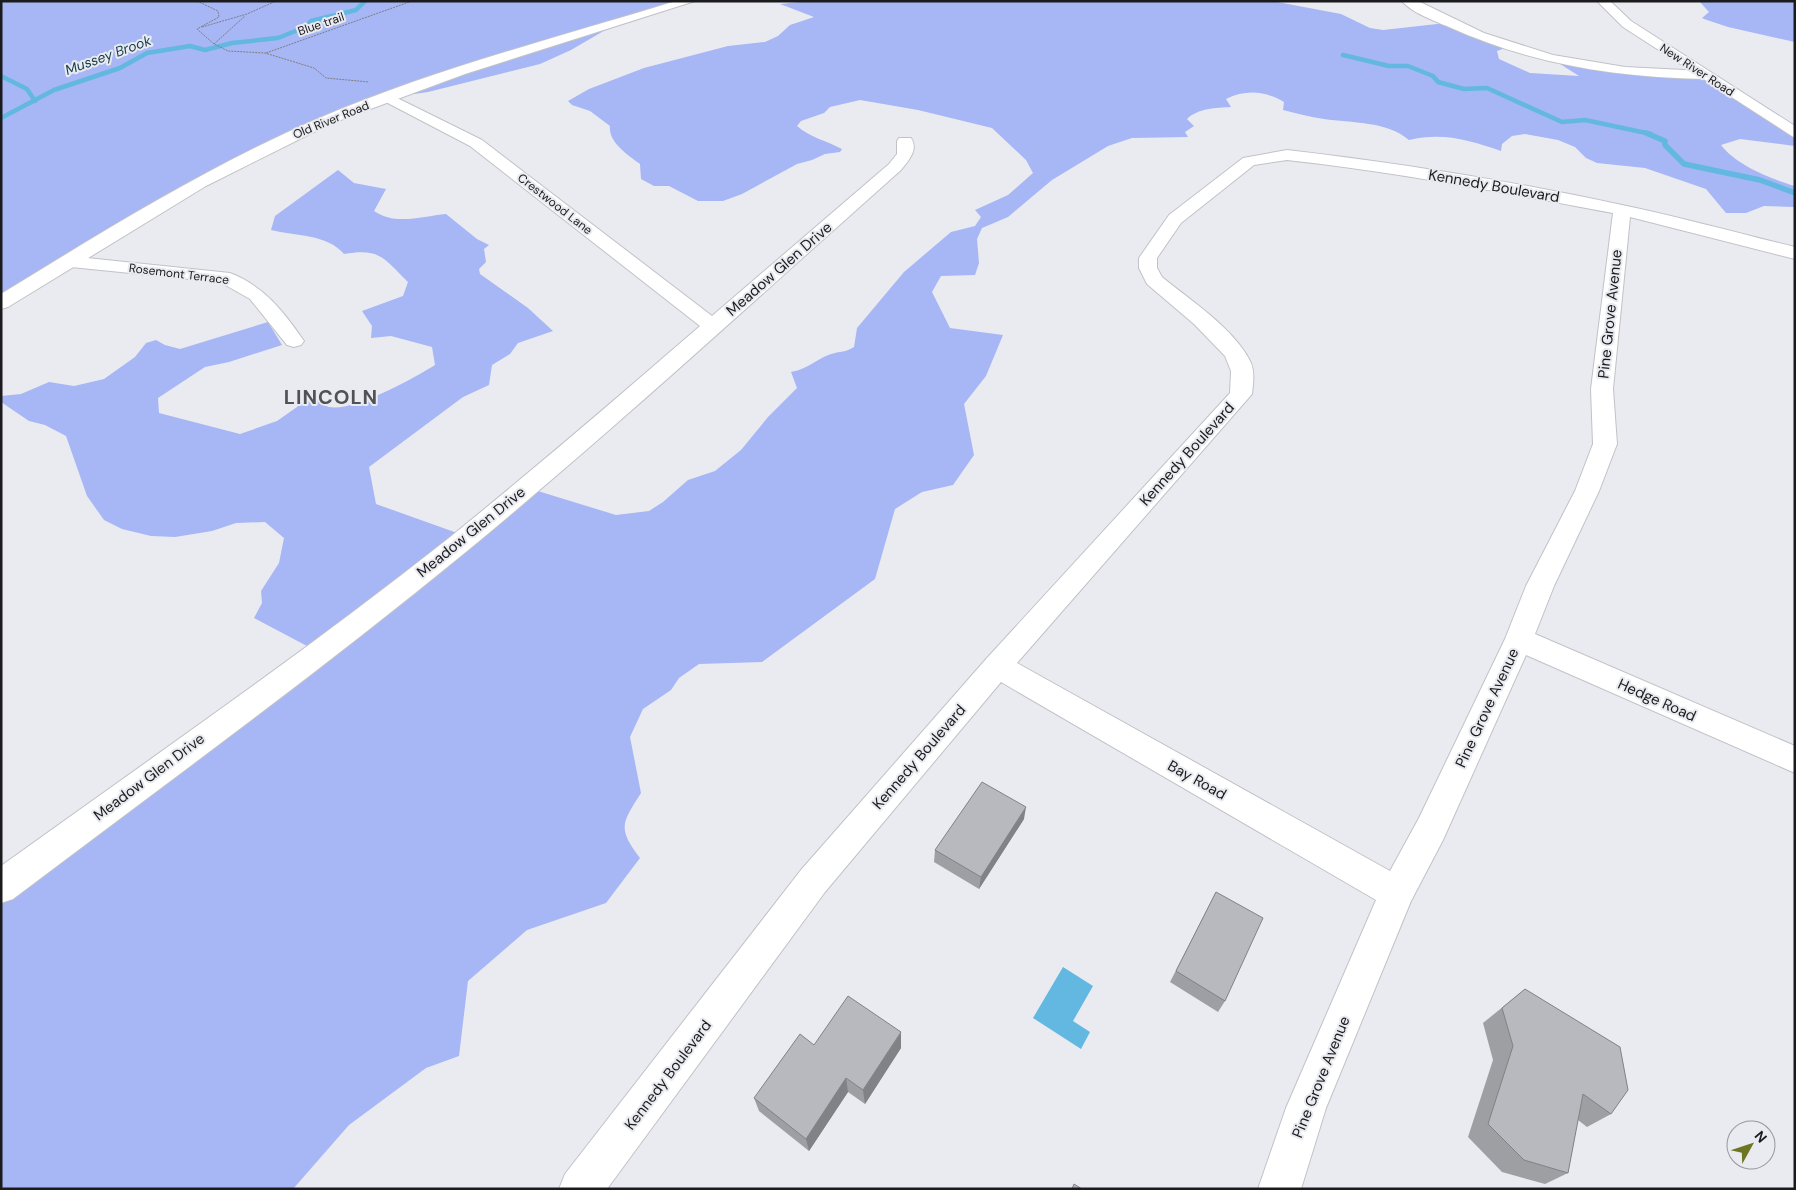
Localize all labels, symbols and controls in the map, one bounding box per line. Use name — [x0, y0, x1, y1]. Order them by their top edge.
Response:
street label: Blue trail — [296, 9, 346, 39]
water label: Mussey Brook — [62, 31, 154, 79]
street label: New River Road — [1657, 40, 1737, 100]
street label: Old River Road — [290, 97, 372, 143]
street label: Kennedy Boulevard — [1427, 165, 1561, 207]
street label: Crestwood Lane — [514, 170, 596, 238]
street label: Meadow Glen Drive — [722, 217, 836, 321]
street label: Pine Grove Avenue — [1593, 249, 1627, 379]
street label: Rosemont Terrace — [128, 260, 230, 288]
district label: LINCOLN — [284, 384, 378, 410]
street label: Kennedy Boulevard — [1135, 398, 1239, 510]
street label: Meadow Glen Drive — [413, 482, 529, 582]
street label: Pine Grove Avenue — [1451, 645, 1523, 771]
street label: Hedge Road — [1615, 674, 1699, 726]
street label: Kennedy Boulevard — [868, 700, 970, 814]
street label: Meadow Glen Drive — [89, 729, 209, 825]
street label: Bay Road — [1164, 756, 1230, 804]
street label: Pine Grove Avenue — [1287, 1013, 1355, 1141]
street label: Kennedy Boulevard — [620, 1016, 716, 1134]
north arrow — [1726, 1120, 1776, 1170]
text: N — [1751, 1127, 1771, 1146]

